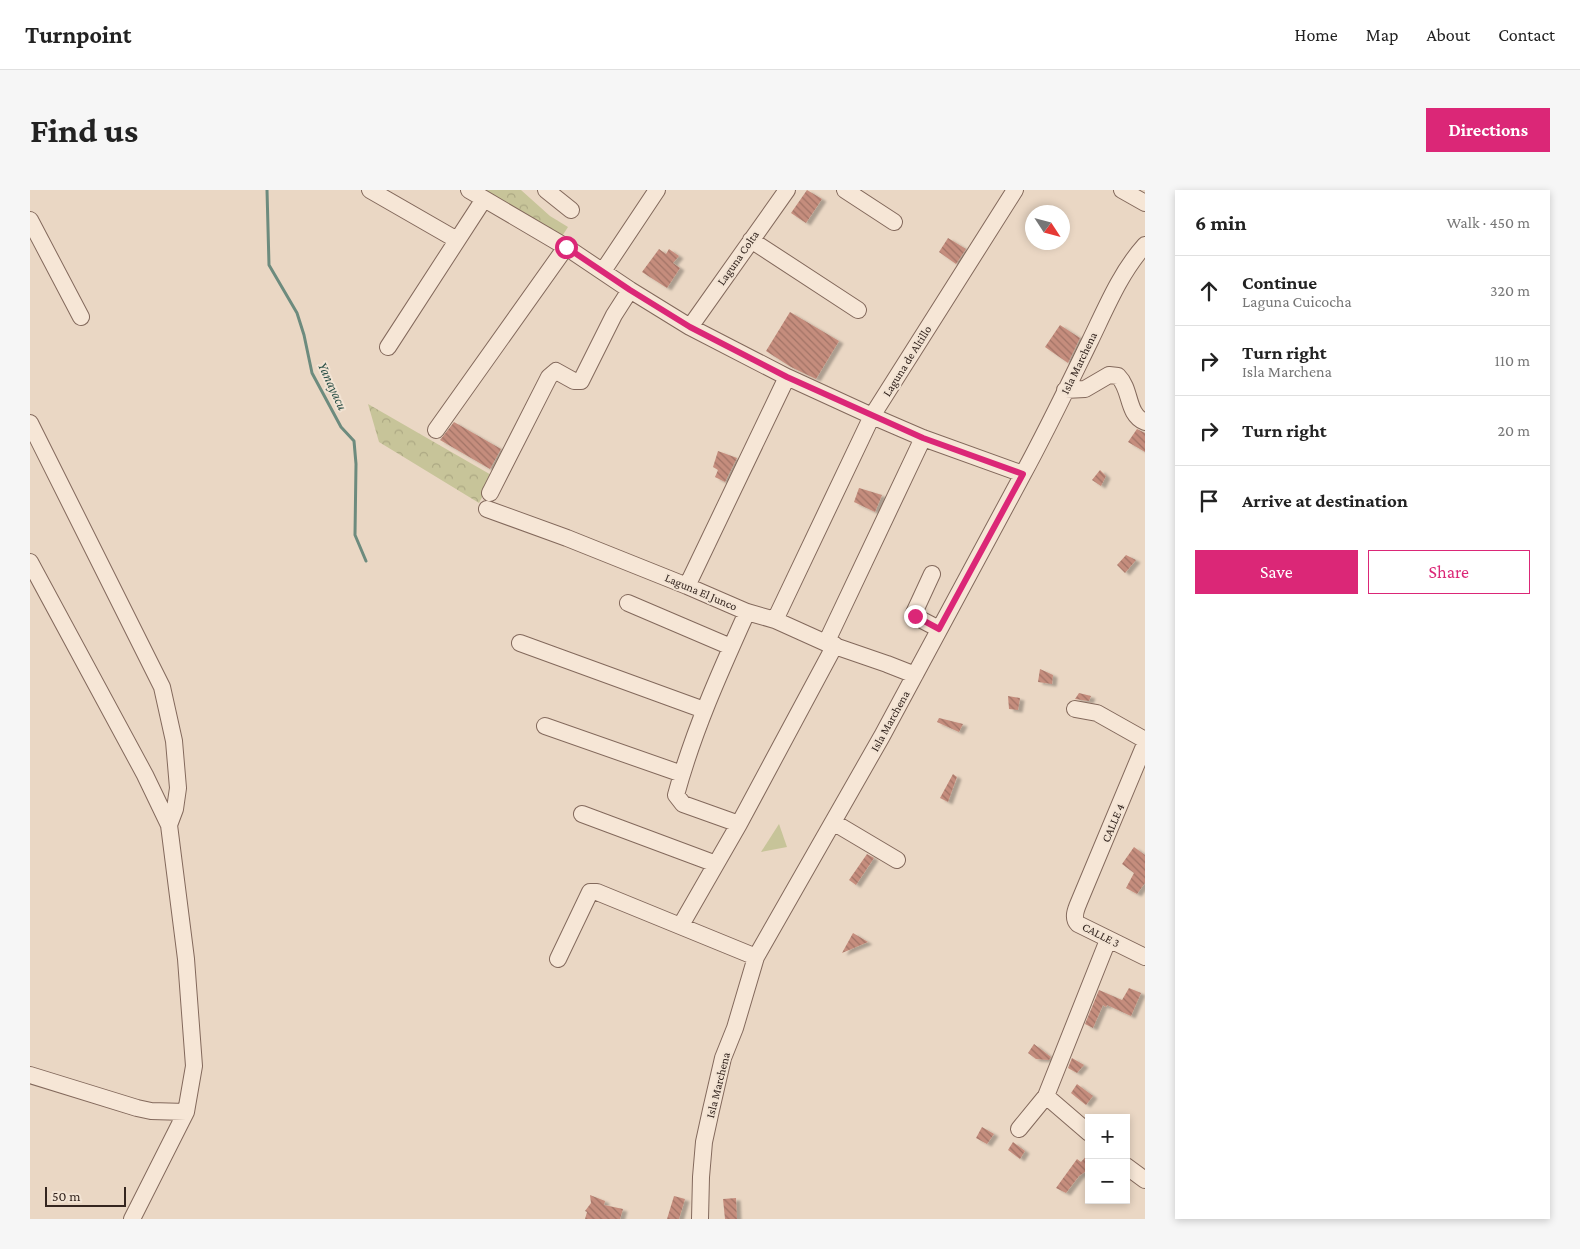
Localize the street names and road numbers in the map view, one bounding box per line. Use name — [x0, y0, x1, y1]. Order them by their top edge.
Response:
street label: Laguna Colta — [714, 228, 762, 288]
street label: Laguna de Altillo — [880, 323, 934, 399]
street label: Isla Marchena — [1058, 329, 1100, 396]
street label: Laguna El Junco — [663, 570, 739, 614]
street label: Isla Marchena — [868, 688, 913, 754]
street label: CALLE 4 — [1099, 802, 1127, 844]
street label: CALLE 3 — [1080, 920, 1122, 951]
street label: Isla Marchena — [703, 1050, 733, 1119]

